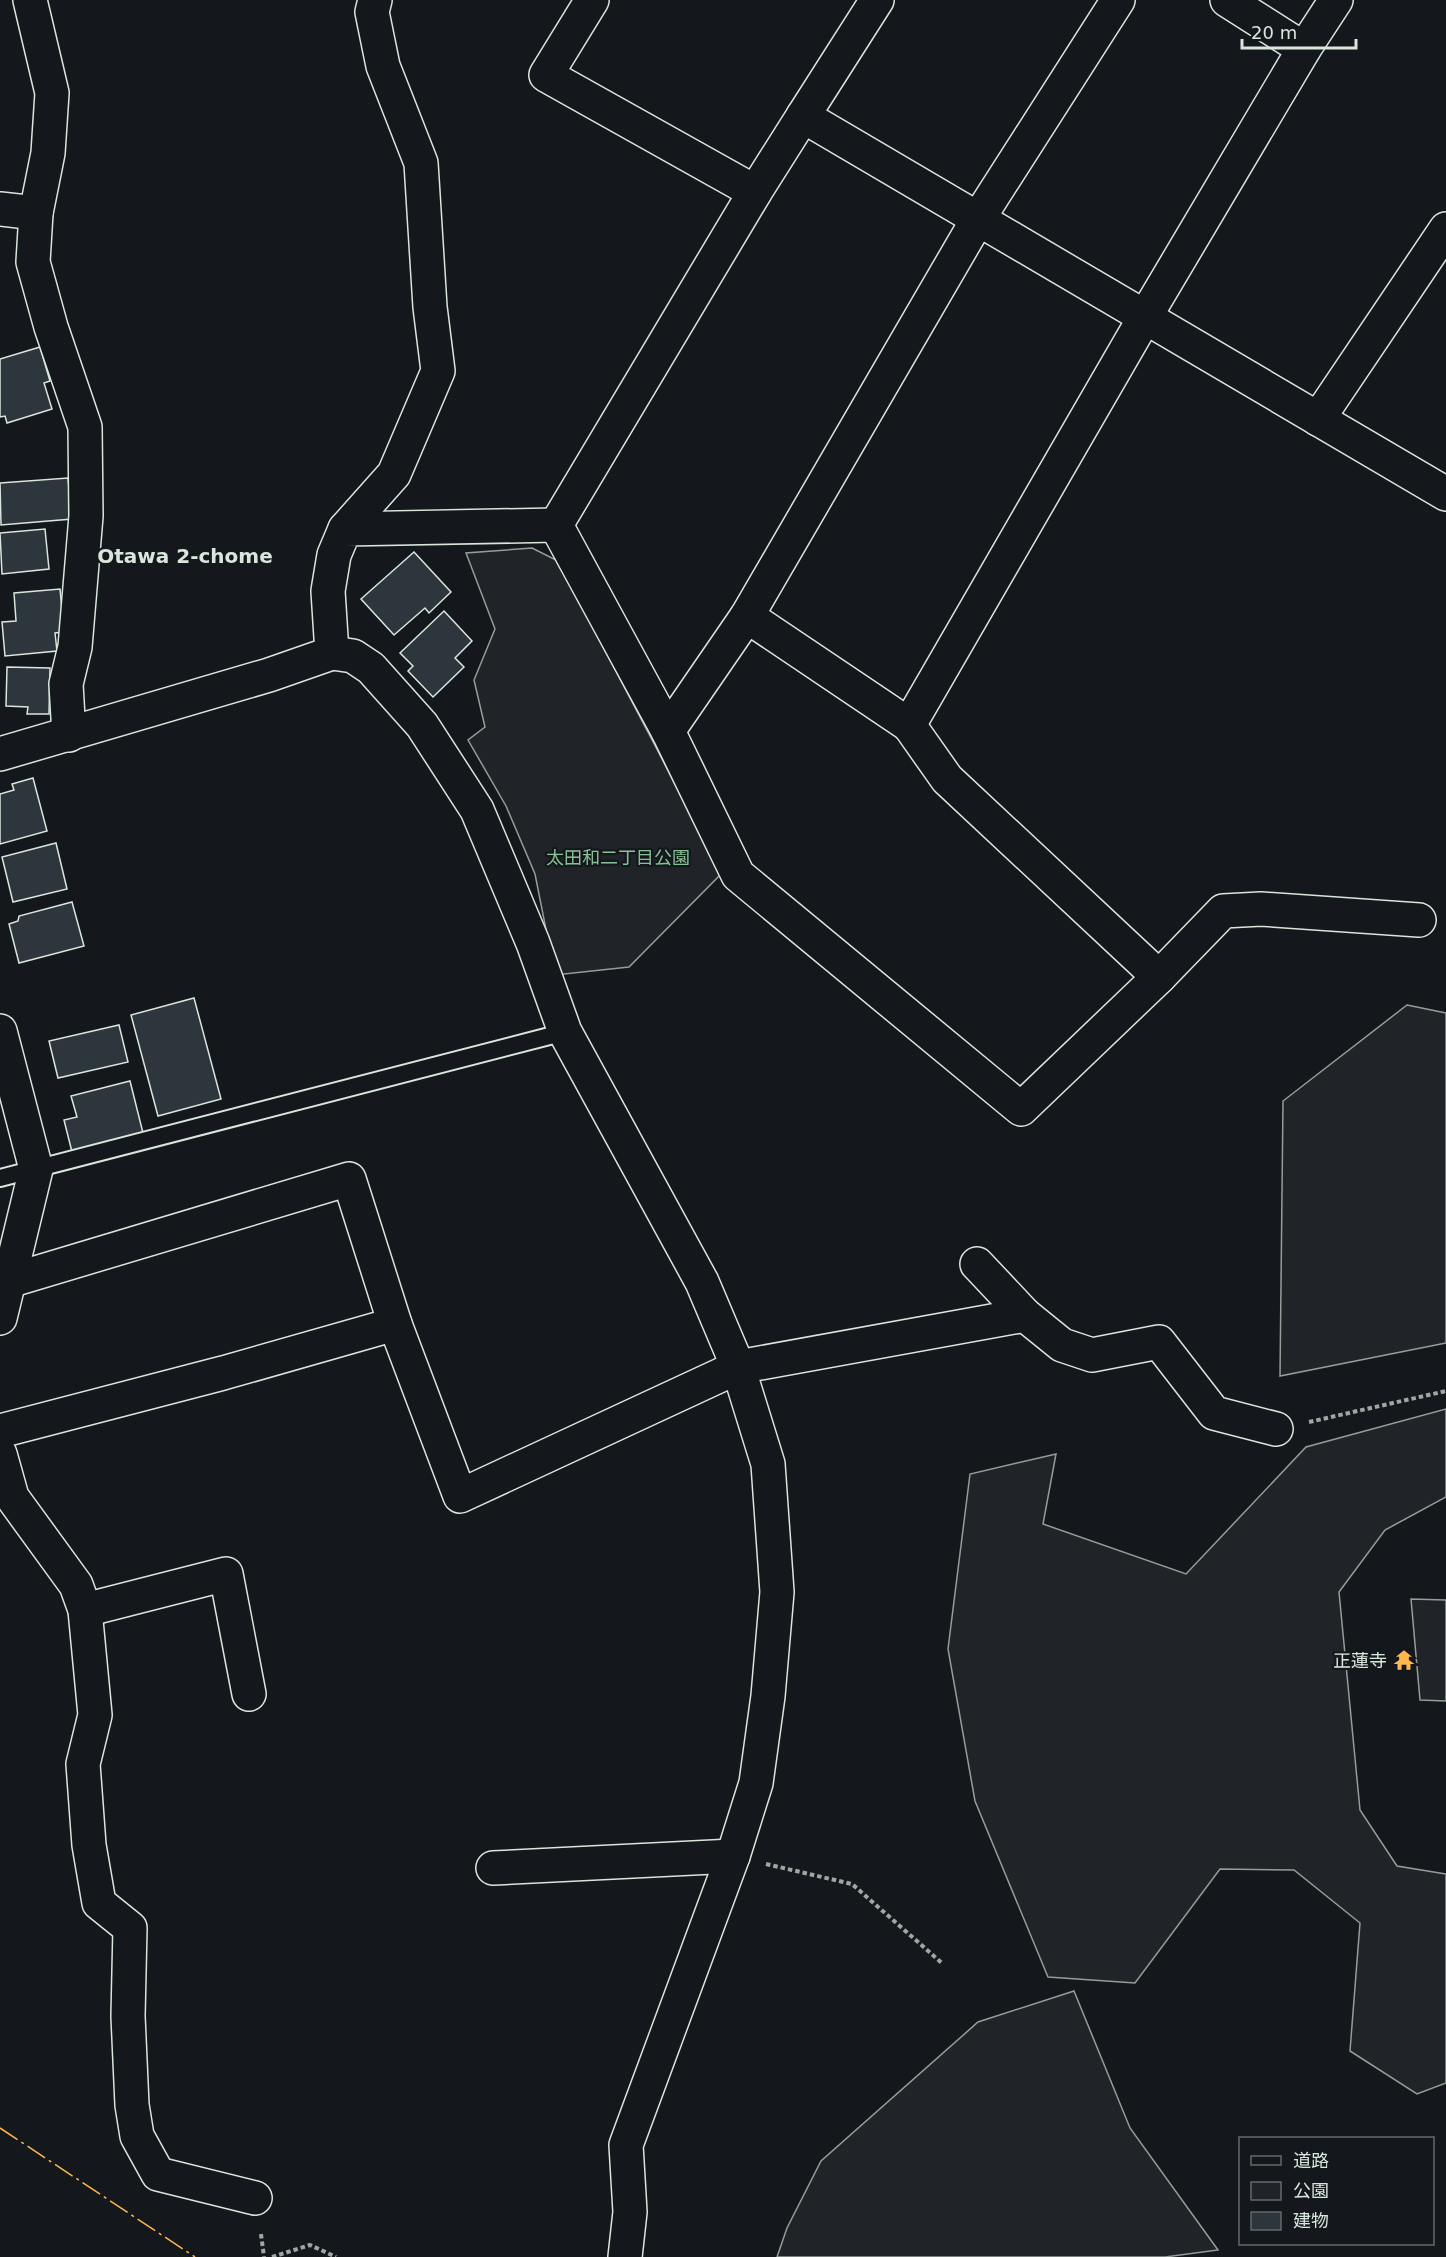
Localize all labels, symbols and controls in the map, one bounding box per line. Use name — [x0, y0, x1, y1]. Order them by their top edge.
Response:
scale bar — [1242, 12, 1356, 50]
text: 20 m — [1251, 22, 1297, 43]
district label: Otawa 2-chome — [97, 544, 273, 568]
park label: 太田和二丁目公園 — [546, 847, 690, 868]
temple icon: 正蓮寺 — [1392, 1648, 1416, 1672]
place label: 正蓮寺 — [1333, 1650, 1387, 1671]
legend — [1239, 2137, 1434, 2245]
text: 道路 — [1293, 2150, 1329, 2171]
text: 公園 — [1293, 2180, 1329, 2201]
text: 建物 — [1293, 2210, 1329, 2231]

